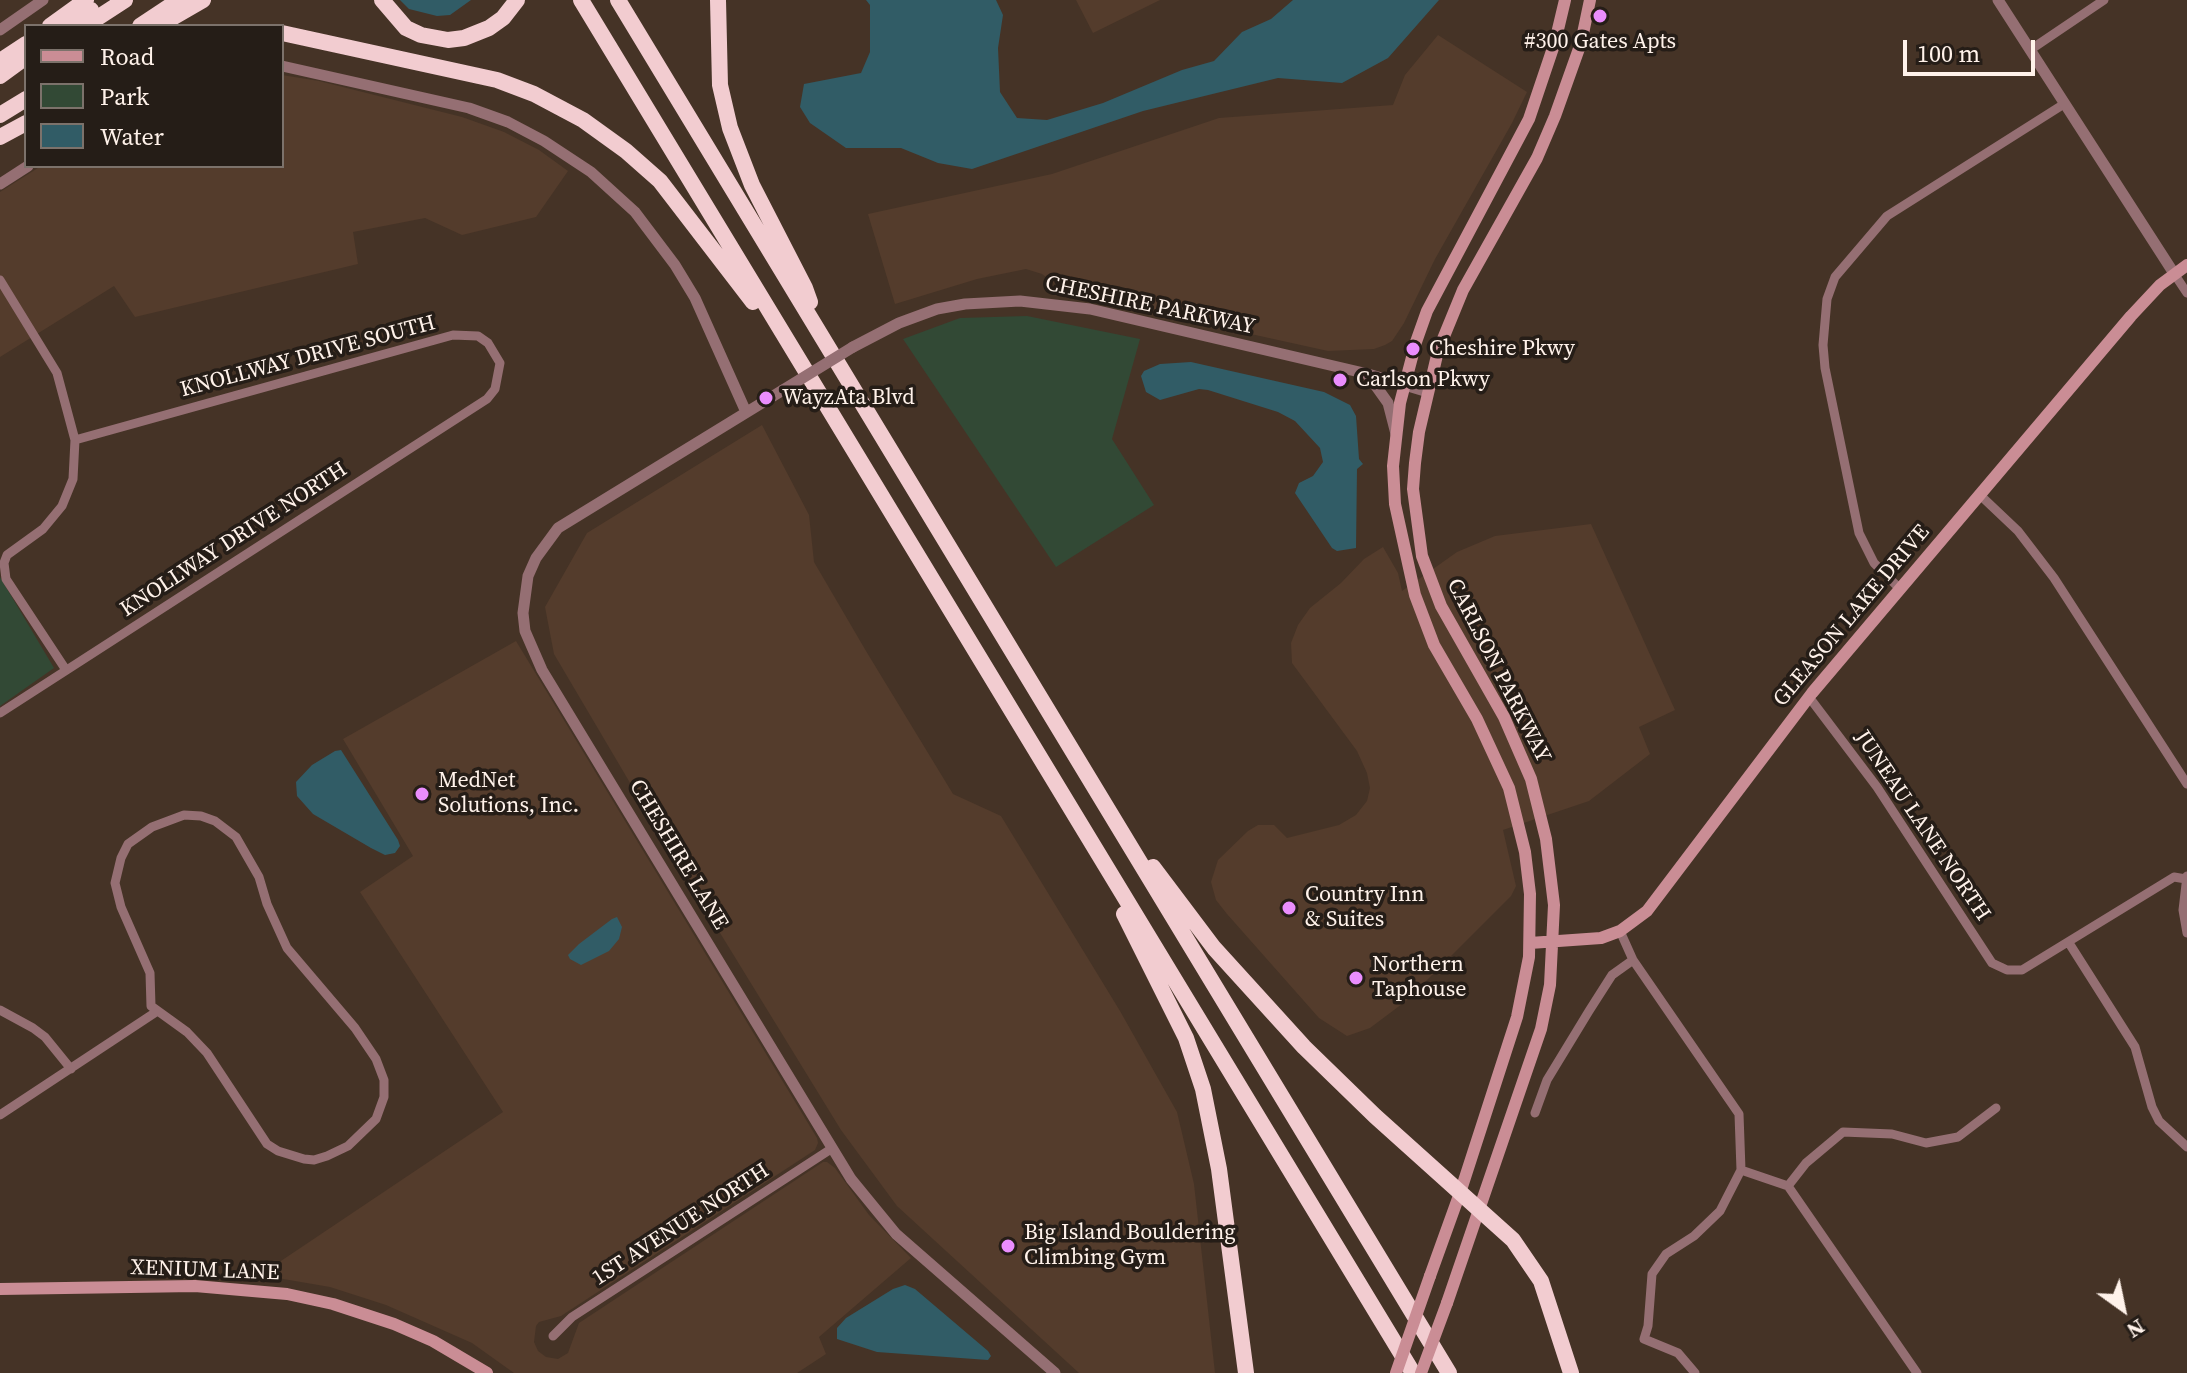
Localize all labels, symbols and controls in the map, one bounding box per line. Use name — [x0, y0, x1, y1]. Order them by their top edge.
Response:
marker: #300 Gates Apts — [1591, 7, 1609, 25]
legend — [24, 24, 284, 168]
scale bar — [1907, 24, 2039, 74]
place label: #300 Gates Apts — [1524, 29, 1676, 55]
text: 100 m — [1917, 37, 1980, 70]
text: Road — [100, 40, 154, 73]
text: Park — [100, 80, 149, 113]
text: Water — [100, 120, 164, 153]
street label: CHESHIRE PARKWAY — [1043, 271, 1257, 341]
street label: KNOLLWAY DRIVE SOUTH — [178, 310, 438, 404]
place label: Cheshire Pkwy — [1429, 336, 1575, 362]
marker: Cheshire Pkwy — [1404, 340, 1422, 358]
place label: Carlson Pkwy — [1356, 367, 1490, 393]
marker: Carlson Pkwy — [1331, 371, 1349, 389]
place label: WayzAta Blvd — [782, 385, 915, 411]
marker: WayzAta Blvd — [757, 389, 775, 407]
street label: KNOLLWAY DRIVE NORTH — [116, 457, 352, 623]
street label: GLEASON LAKE DRIVE — [1768, 520, 1936, 712]
street label: CARLSON PARKWAY — [1440, 575, 1556, 767]
street label: JUNEAU LANE NORTH — [1848, 726, 1996, 926]
place label: MedNet Solutions, Inc. — [438, 768, 579, 820]
street label: CHESHIRE LANE — [623, 775, 733, 935]
marker: MedNet Solutions, Inc. — [413, 785, 431, 803]
place label: Country Inn & Suites — [1305, 882, 1425, 934]
marker: Country Inn & Suites — [1280, 899, 1298, 917]
place label: Northern Taphouse — [1372, 952, 1466, 1004]
marker: Northern Taphouse — [1347, 969, 1365, 987]
street label: 1ST AVENUE NORTH — [588, 1158, 774, 1292]
place label: Big Island Bouldering Climbing Gym — [1024, 1220, 1236, 1272]
marker: Big Island Bouldering Climbing Gym — [999, 1237, 1017, 1255]
street label: XENIUM LANE — [130, 1255, 280, 1287]
north arrow — [2083, 1269, 2163, 1349]
text: N — [2121, 1312, 2151, 1346]

